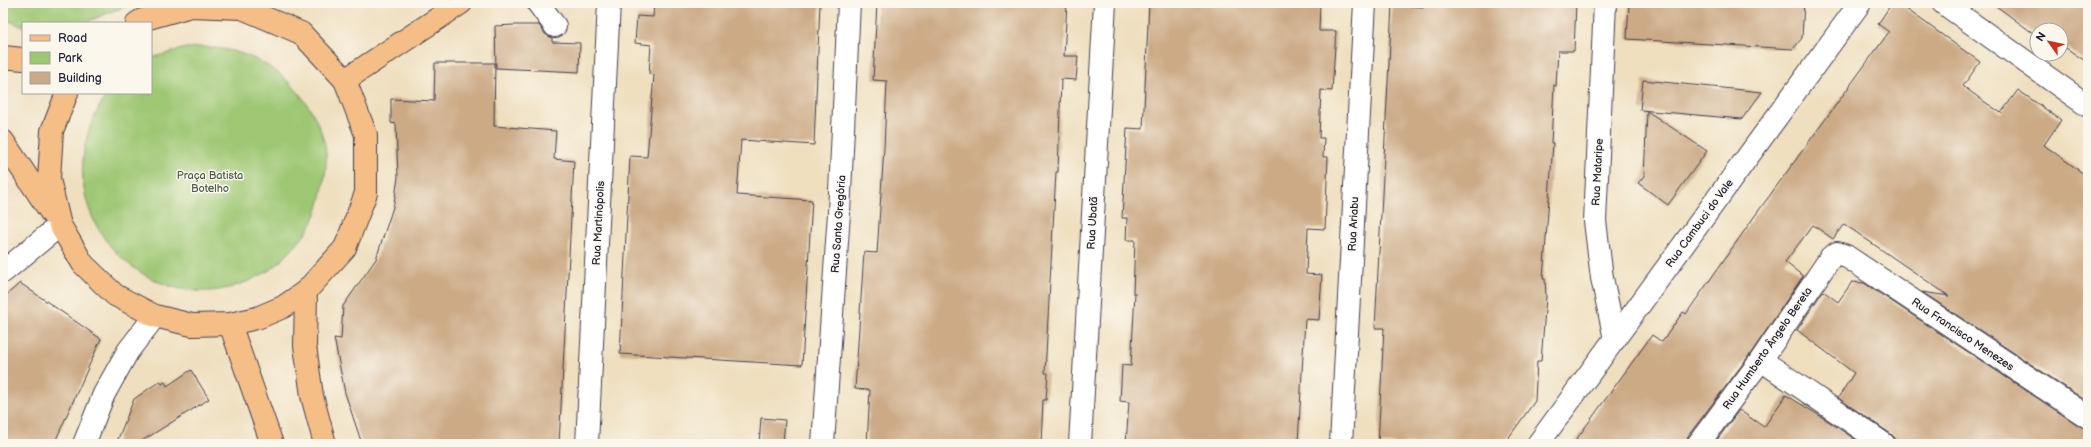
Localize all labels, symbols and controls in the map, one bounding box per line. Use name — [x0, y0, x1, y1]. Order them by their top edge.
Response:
legend — [22, 22, 152, 94]
north arrow — [2029, 22, 2069, 62]
text: N — [2033, 30, 2049, 44]
text: Road — [58, 31, 87, 46]
text: Park — [58, 51, 82, 66]
text: Building — [58, 71, 102, 86]
street label: Rua Mataripe — [1589, 137, 1606, 206]
park label: Praça Batista Botelho — [177, 169, 243, 195]
street label: Rua Santa Gregória — [829, 175, 848, 273]
street label: Rua Cambuci do Vale — [1663, 176, 1736, 270]
street label: Rua Martinópolis — [590, 180, 607, 266]
street label: Rua Ubatã — [1085, 196, 1100, 250]
street label: Rua Ariabu — [1346, 196, 1361, 252]
street label: Rua Humberto Ângelo Bereta — [1720, 285, 1815, 412]
street label: Rua Francisco Menezes — [1909, 295, 2017, 374]

